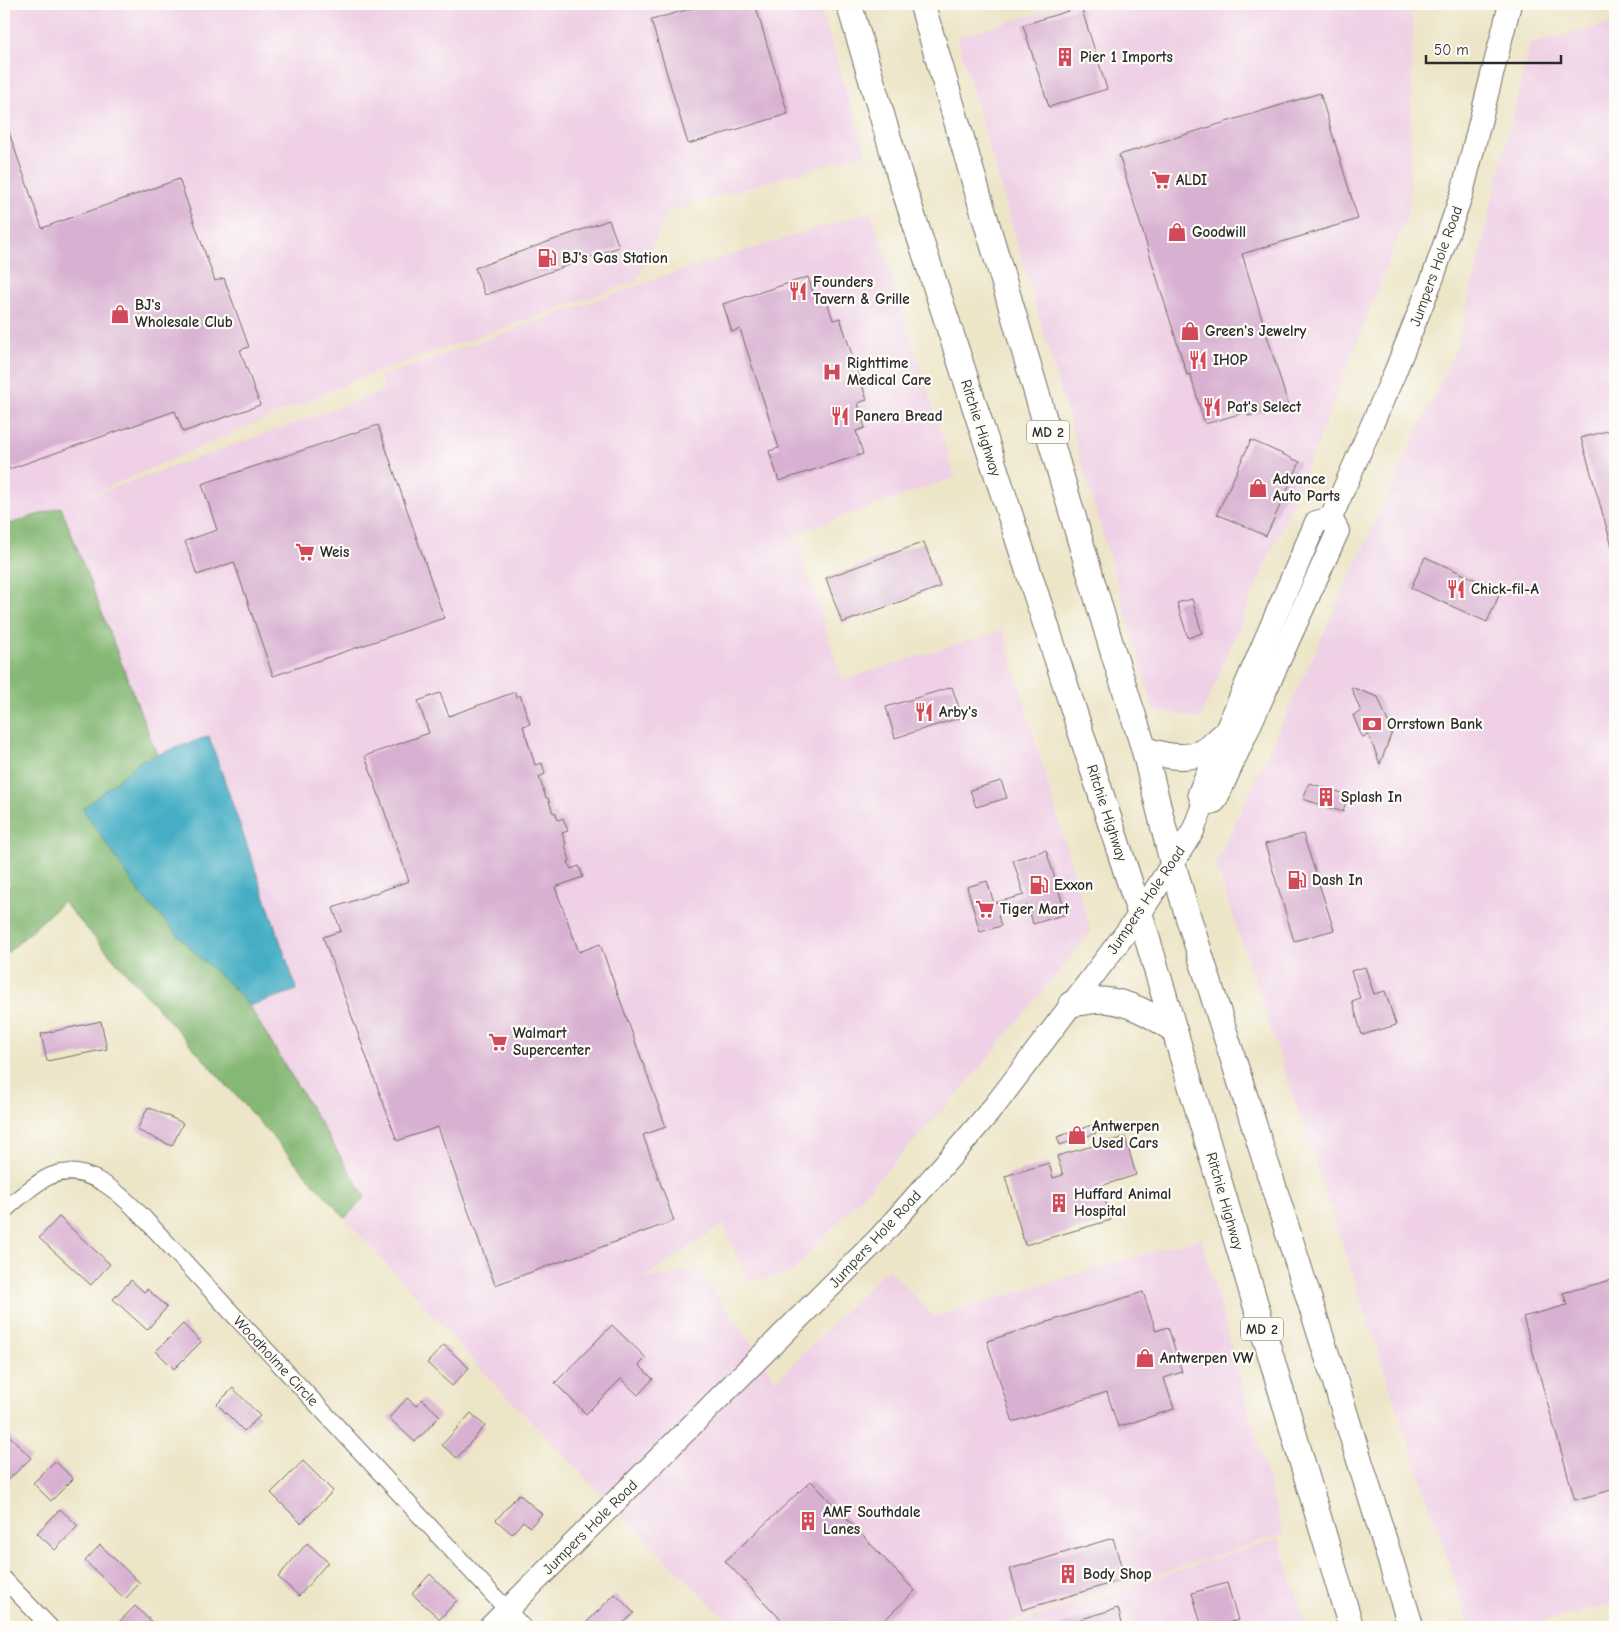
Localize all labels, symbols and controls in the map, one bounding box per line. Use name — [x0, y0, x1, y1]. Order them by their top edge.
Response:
scale bar — [1426, 32, 1562, 64]
text: 50 m — [1434, 41, 1469, 59]
building icon: Pier 1 Imports — [1054, 46, 1076, 68]
place label: Pier 1 Imports — [1080, 48, 1173, 66]
supermarket icon: ALDI — [1150, 169, 1172, 191]
place label: ALDI — [1176, 171, 1207, 189]
street label: Jumpers Hole Road — [1406, 203, 1466, 329]
shop icon: Goodwill — [1166, 221, 1188, 243]
place label: Goodwill — [1192, 223, 1246, 241]
fuel station icon: BJ's Gas Station — [536, 247, 558, 269]
place label: BJ's Gas Station — [562, 249, 668, 267]
place label: Founders Tavern & Grille — [813, 273, 910, 308]
restaurant icon: Founders Tavern & Grille — [787, 280, 809, 302]
place label: BJ's Wholesale Club — [135, 296, 233, 331]
shop icon: BJ's Wholesale Club — [109, 303, 131, 325]
shop icon: Green's Jewelry — [1179, 320, 1201, 342]
place label: Green's Jewelry — [1205, 322, 1307, 340]
restaurant icon: IHOP — [1187, 349, 1209, 371]
place label: IHOP — [1213, 351, 1248, 369]
place label: Righttime Medical Care — [847, 354, 931, 389]
hospital icon: Righttime Medical Care — [821, 361, 843, 383]
street label: Ritchie Highway — [957, 377, 1005, 479]
restaurant icon: Pat's Select — [1201, 396, 1223, 418]
place label: Pat's Select — [1227, 398, 1302, 416]
restaurant icon: Panera Bread — [829, 405, 851, 427]
place label: Panera Bread — [855, 407, 943, 425]
road number: MD 2 — [1027, 421, 1069, 444]
place label: Advance Auto Parts — [1273, 470, 1340, 505]
shop icon: Advance Auto Parts — [1247, 477, 1269, 499]
supermarket icon: Weis — [294, 541, 316, 563]
place label: Weis — [320, 543, 349, 561]
restaurant icon: Chick-fil-A — [1445, 578, 1467, 600]
place label: Chick-fil-A — [1471, 580, 1539, 598]
restaurant icon: Arby's — [913, 701, 935, 723]
place label: Arby's — [939, 703, 977, 721]
bank icon: Orrstown Bank — [1361, 713, 1383, 735]
place label: Orrstown Bank — [1387, 715, 1483, 733]
street label: Ritchie Highway — [1083, 762, 1131, 864]
building icon: Splash In — [1315, 786, 1337, 808]
place label: Splash In — [1341, 788, 1402, 806]
street label: Jumpers Hole Road — [1103, 842, 1189, 958]
fuel station icon: Dash In — [1286, 869, 1308, 891]
place label: Dash In — [1312, 871, 1363, 889]
fuel station icon: Exxon — [1028, 874, 1050, 896]
place label: Exxon — [1054, 876, 1093, 894]
supermarket icon: Tiger Mart — [974, 898, 996, 920]
place label: Tiger Mart — [1000, 900, 1070, 918]
place label: Walmart Supercenter — [513, 1024, 590, 1059]
supermarket icon: Walmart Supercenter — [487, 1031, 509, 1053]
place label: Antwerpen Used Cars — [1092, 1117, 1159, 1152]
shop icon: Antwerpen Used Cars — [1066, 1124, 1088, 1146]
street label: Ritchie Highway — [1202, 1150, 1248, 1252]
place label: Huffard Animal Hospital — [1074, 1185, 1171, 1220]
street label: Jumpers Hole Road — [825, 1187, 925, 1291]
building icon: Huffard Animal Hospital — [1048, 1192, 1070, 1214]
street label: Woodholme Circle — [230, 1312, 323, 1410]
road number: MD 2 — [1241, 1318, 1283, 1340]
shop icon: Antwerpen VW — [1134, 1347, 1156, 1369]
place label: Antwerpen VW — [1160, 1349, 1254, 1367]
street label: Jumpers Hole Road — [539, 1476, 641, 1578]
place label: AMF Southdale Lanes — [823, 1503, 920, 1538]
building icon: AMF Southdale Lanes — [797, 1510, 819, 1532]
building icon: Body Shop — [1057, 1563, 1079, 1585]
place label: Body Shop — [1083, 1565, 1152, 1583]

